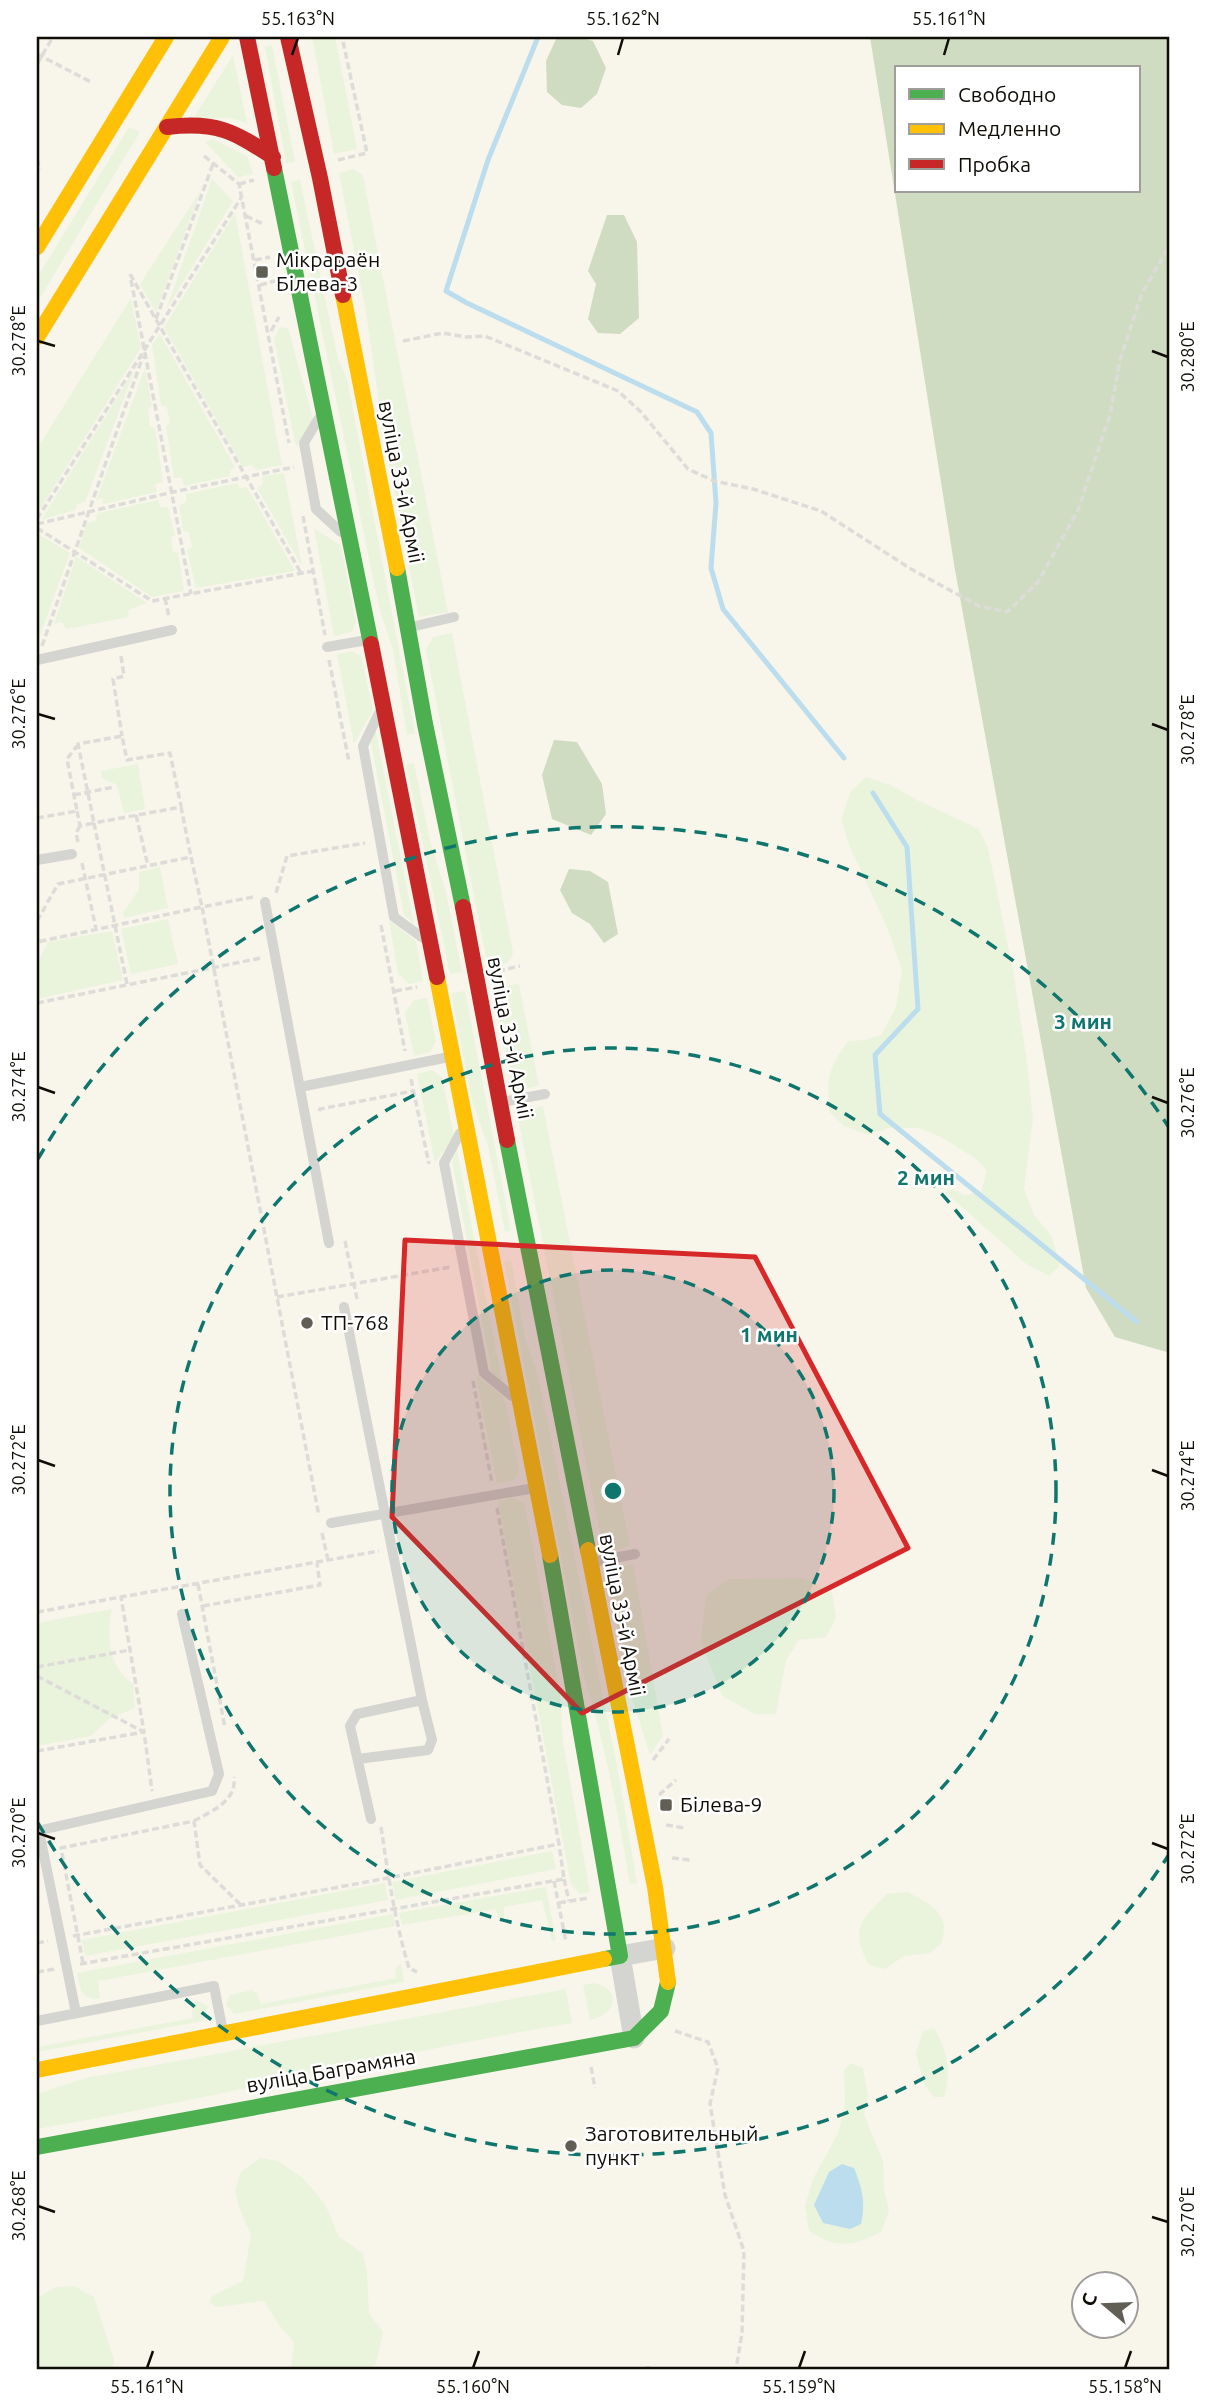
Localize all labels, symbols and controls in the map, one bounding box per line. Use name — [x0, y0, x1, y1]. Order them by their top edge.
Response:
text: 55.163°N — [261, 8, 335, 28]
text: 55.162°N — [586, 8, 660, 28]
text: 55.161°N — [912, 8, 986, 28]
legend — [895, 66, 1140, 192]
text: Свободно — [958, 82, 1056, 106]
text: Медленно — [958, 116, 1061, 140]
text: Пробка — [958, 152, 1031, 176]
place label: Мікрараён Білева-3 — [276, 247, 380, 295]
marker: Мікрараён Білева-3 — [254, 264, 270, 280]
text: 30.278°E — [8, 305, 28, 377]
text: 30.280°E — [1177, 321, 1197, 393]
street label: вуліца 33-й Арміі — [374, 399, 430, 565]
text: 30.276°E — [8, 678, 28, 750]
text: 30.278°E — [1177, 694, 1197, 766]
street label: вуліца 33-й Арміі — [483, 955, 539, 1121]
text: 3 мин — [1054, 1009, 1112, 1033]
text: 30.274°E — [8, 1051, 28, 1123]
text: 30.276°E — [1177, 1067, 1197, 1139]
text: 2 мин — [897, 1165, 955, 1189]
place label: ТП-768 — [321, 1310, 389, 1334]
marker: ТП-768 — [299, 1315, 315, 1331]
text: 1 мин — [740, 1322, 798, 1346]
text: 30.272°E — [8, 1424, 28, 1496]
text: 30.274°E — [1177, 1440, 1197, 1512]
centre of rings — [601, 1479, 625, 1503]
street label: вуліца 33-й Арміі — [595, 1532, 651, 1698]
place label: Білева-9 — [680, 1792, 762, 1816]
text: 30.270°E — [8, 1797, 28, 1869]
marker: Білева-9 — [658, 1797, 674, 1813]
text: 30.272°E — [1177, 1813, 1197, 1885]
street label: вуліца Баграмяна — [244, 2043, 417, 2097]
place label: Заготовительный пункт — [585, 2121, 758, 2169]
marker: Заготовительный пункт — [563, 2138, 579, 2154]
text: 30.268°E — [8, 2170, 28, 2242]
text: 30.270°E — [1177, 2186, 1197, 2258]
north arrow — [1070, 2270, 1140, 2340]
text: С — [1077, 2290, 1101, 2309]
text: 55.161°N — [110, 2376, 184, 2396]
text: 55.160°N — [436, 2376, 510, 2396]
text: 55.159°N — [762, 2376, 836, 2396]
text: 55.158°N — [1088, 2376, 1162, 2396]

